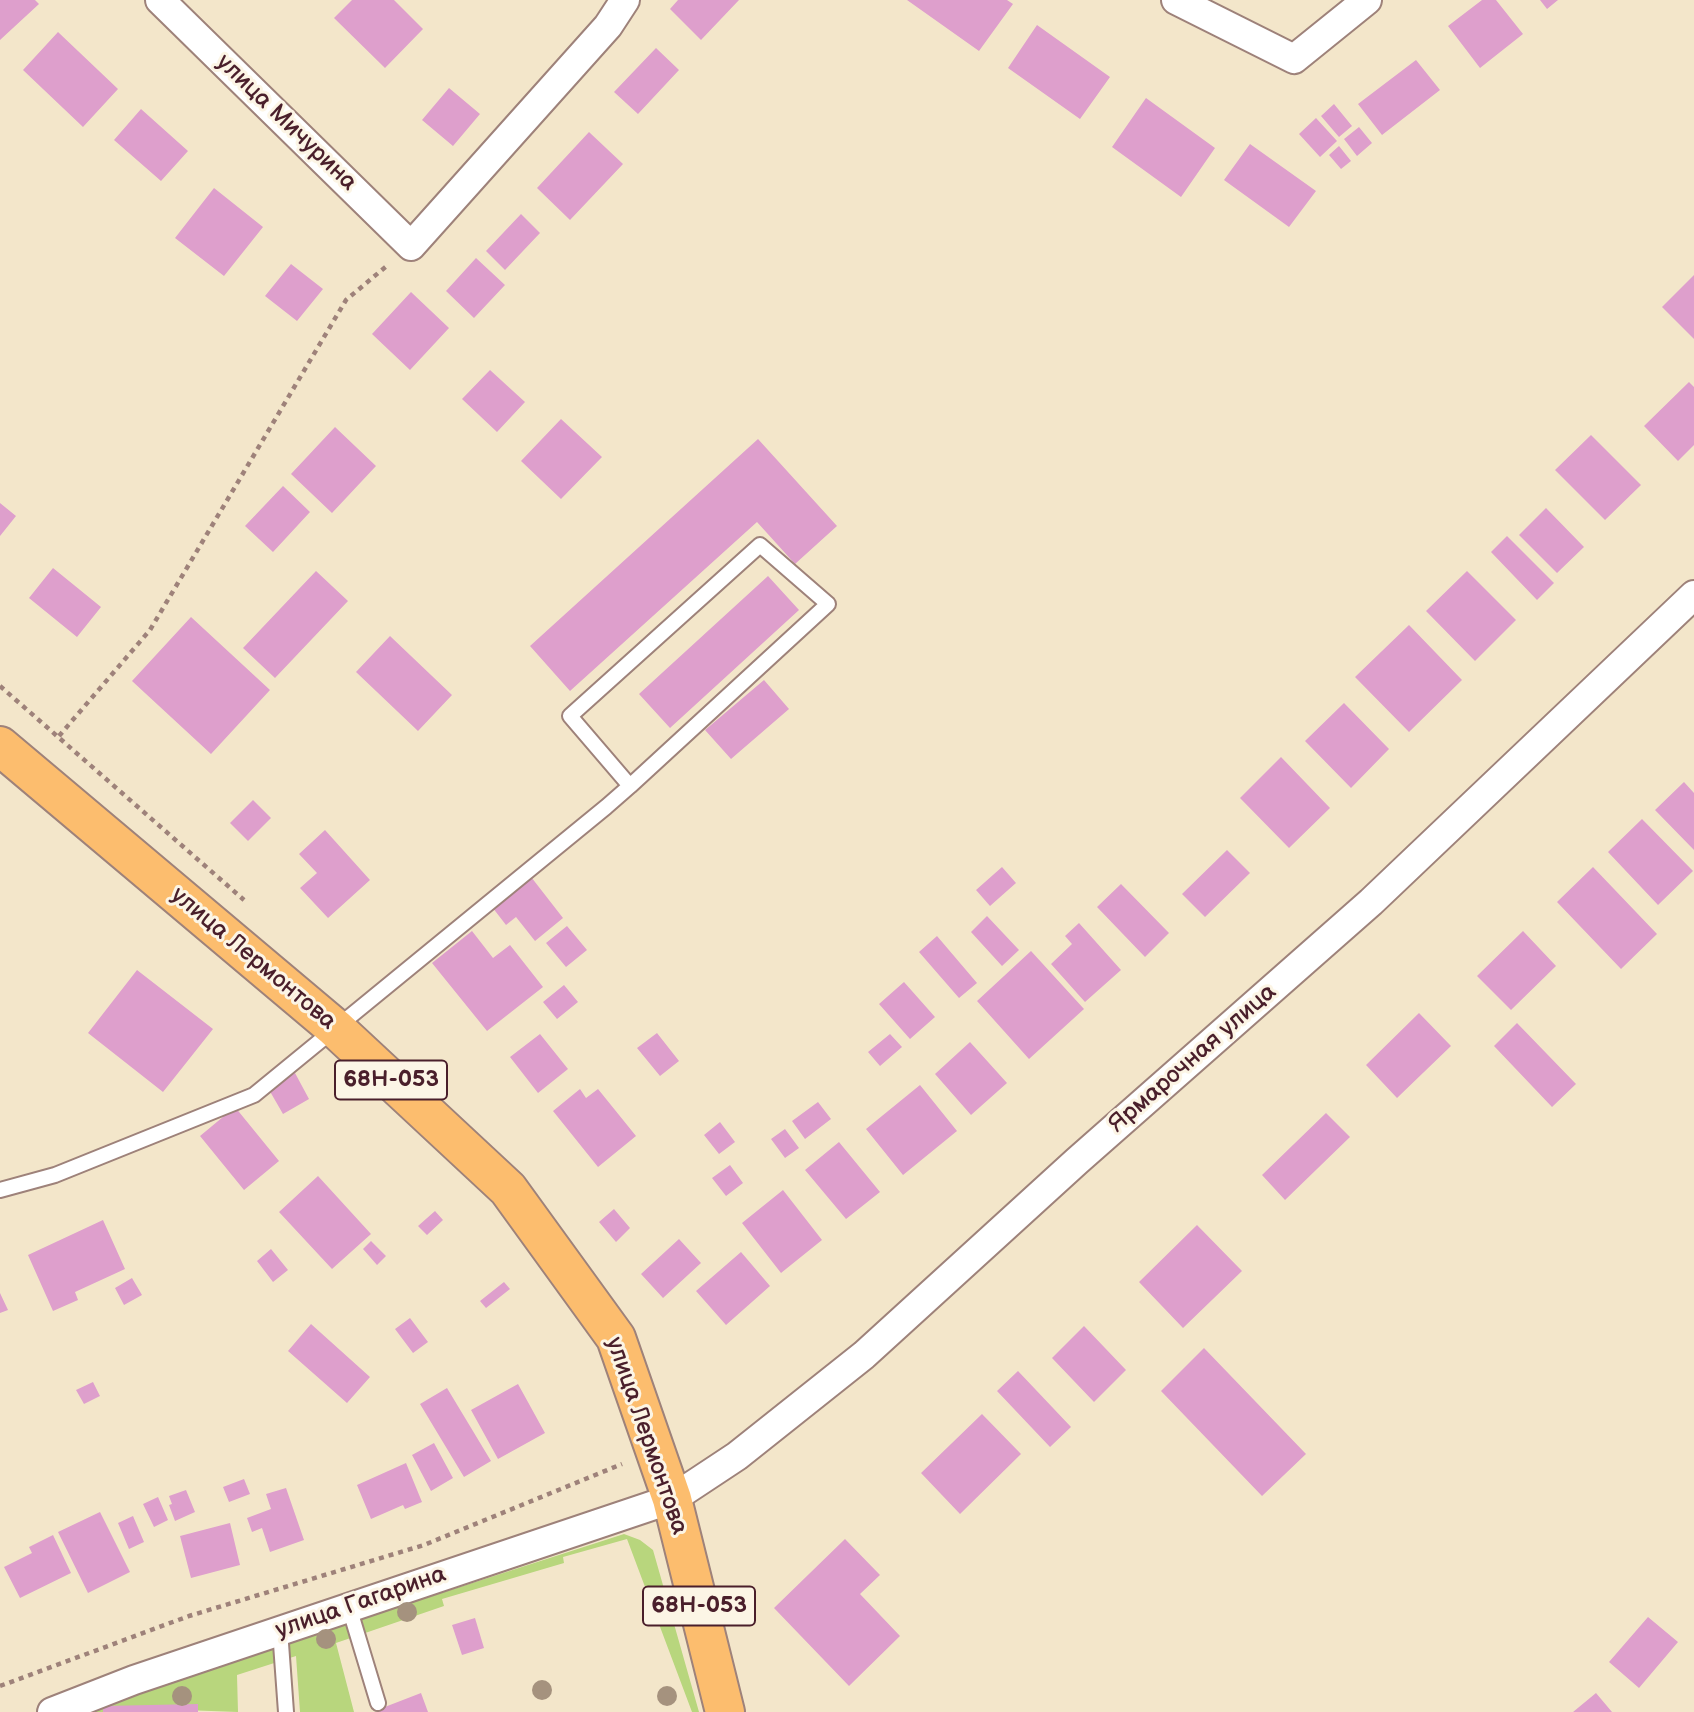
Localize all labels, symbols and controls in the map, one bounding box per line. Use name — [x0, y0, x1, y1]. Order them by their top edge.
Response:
street label: улица Мичурина — [210, 49, 362, 197]
street label: улица Лермонтова — [164, 881, 342, 1037]
street label: Ярмарочная улица — [1103, 978, 1283, 1140]
road number: 68Н-053 — [335, 1060, 447, 1100]
street label: улица Лермонтова — [599, 1333, 693, 1539]
street label: улица Гагарина — [272, 1560, 450, 1646]
road number: 68Н-053 — [643, 1586, 755, 1625]

